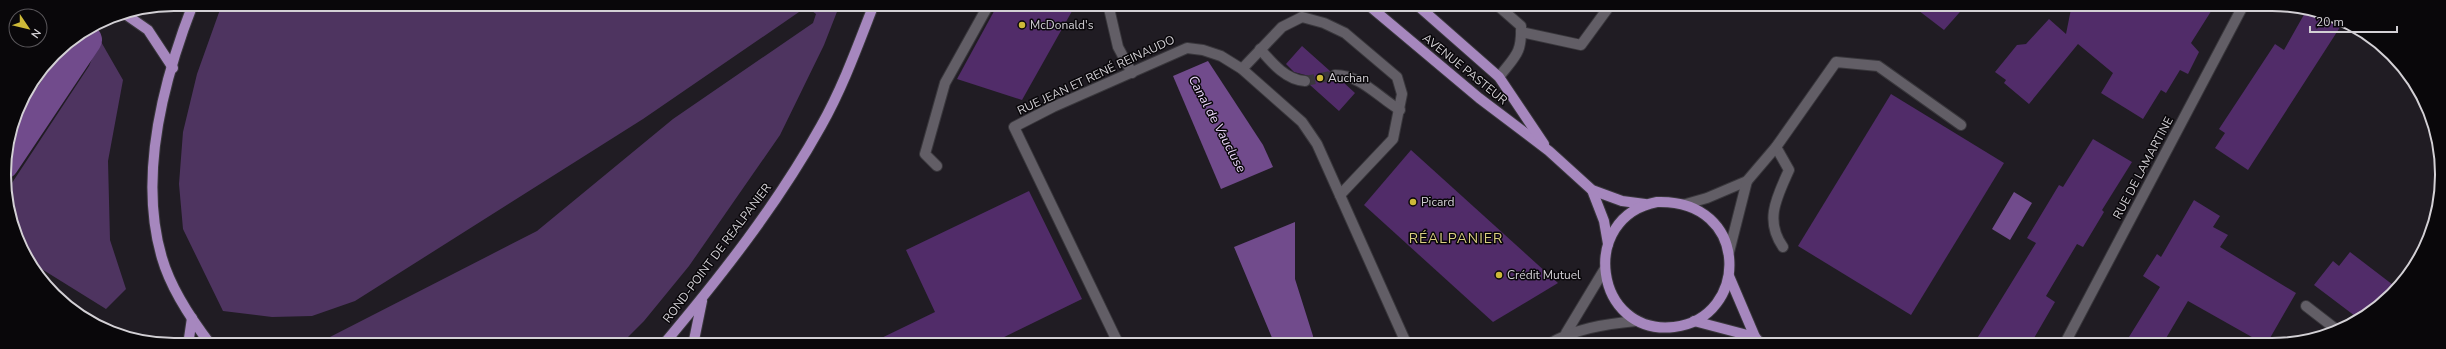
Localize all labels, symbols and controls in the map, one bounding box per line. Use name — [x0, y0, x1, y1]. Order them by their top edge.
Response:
north arrow — [8, 8, 48, 48]
scale bar — [2310, 8, 2397, 34]
text: 20 m — [2316, 14, 2344, 30]
place label: McDonald's — [1030, 17, 1094, 33]
marker: McDonald's — [1017, 20, 1027, 30]
text: N — [27, 26, 44, 41]
street label: AVENUE PASTEUR — [1419, 30, 1511, 108]
street label: RUE JEAN ET RENÉ REINAUDO — [1015, 31, 1177, 119]
place label: Auchan — [1328, 70, 1369, 86]
water label: Canal de Vaucluse — [1184, 72, 1250, 176]
marker: Auchan — [1315, 73, 1325, 83]
street label: RUE DE LAMARTINE — [2109, 114, 2177, 222]
street label: ROND-POINT DE REALPANIER — [659, 180, 775, 326]
place label: Picard — [1421, 194, 1454, 210]
marker: Picard — [1408, 197, 1418, 207]
district label: RÉALPANIER — [1409, 229, 1503, 248]
place label: Crédit Mutuel — [1507, 267, 1581, 283]
marker: Crédit Mutuel — [1494, 270, 1504, 280]

